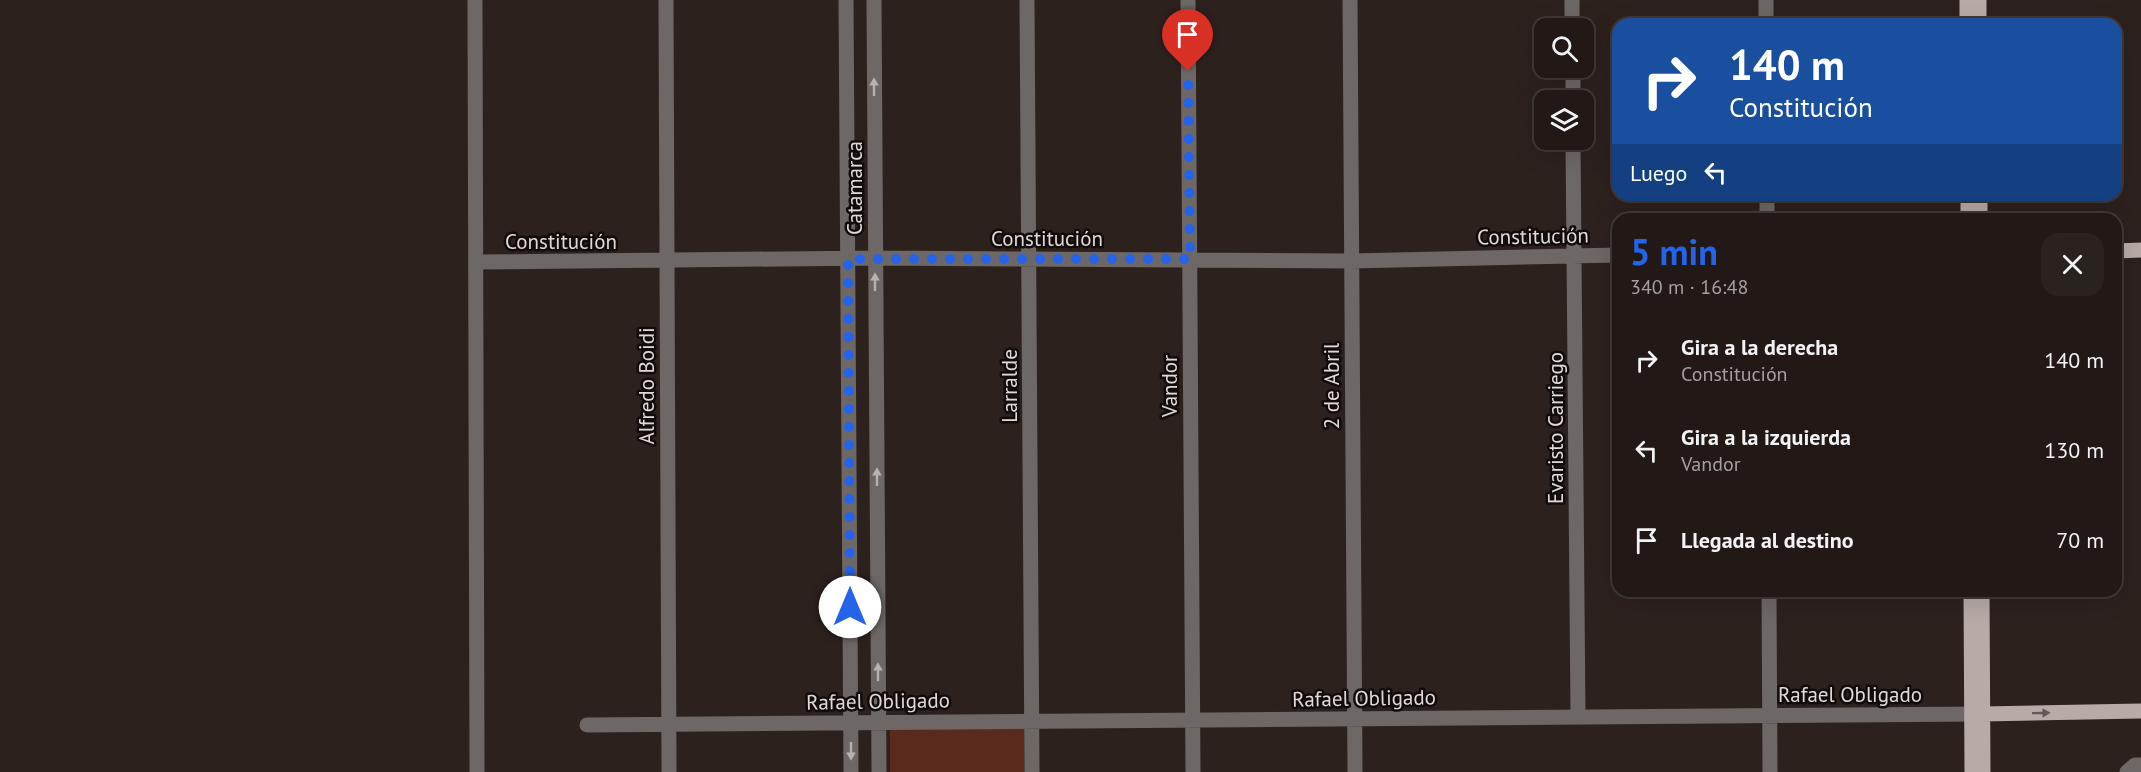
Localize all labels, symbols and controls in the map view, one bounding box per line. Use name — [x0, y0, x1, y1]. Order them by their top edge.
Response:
pin — [1162, 9, 1213, 71]
icon: arrive — [1171, 18, 1204, 51]
map controls — [1534, 18, 1594, 150]
button: search — [1534, 18, 1594, 78]
text: 140 m — [1729, 37, 1845, 92]
icon: right — [1630, 42, 1708, 120]
one-way arrow — [869, 77, 879, 96]
button: layers — [1534, 90, 1594, 150]
text: Constitución — [1729, 90, 1873, 124]
street label: Catamarca — [841, 141, 868, 235]
icon: left — [1699, 156, 1732, 189]
text: Luego — [1630, 159, 1687, 187]
street label: Constitución — [1477, 222, 1589, 250]
street label: Constitución — [991, 225, 1103, 252]
street label: Constitución — [505, 228, 617, 255]
text: 5 min — [1630, 228, 1718, 275]
button: close — [2041, 233, 2104, 296]
one-way arrow — [871, 272, 880, 291]
text: 340 m · 16:48 — [1630, 274, 1748, 300]
street label: Alfredo Boidi — [633, 327, 660, 445]
text: Gira a la derecha — [1681, 333, 1838, 361]
street label: 2 de Abril — [1318, 343, 1345, 429]
icon: right — [1630, 344, 1663, 377]
text: 140 m — [2044, 346, 2104, 374]
street label: Larralde — [996, 349, 1023, 423]
street label: Evaristo Carriego — [1542, 352, 1569, 504]
street label: Vandor — [1156, 355, 1183, 418]
text: Constitución — [1681, 361, 1788, 387]
text: Gira a la izquierda — [1681, 423, 1851, 451]
icon: left — [1630, 434, 1663, 467]
text: 130 m — [2044, 436, 2104, 464]
text: Vandor — [1681, 451, 1741, 477]
one-way arrow — [872, 467, 882, 486]
icon: arrive — [1630, 524, 1663, 557]
text: Llegada al destino — [1681, 526, 1854, 554]
text: 70 m — [2056, 526, 2104, 554]
position arrow — [818, 575, 882, 639]
one-way arrow — [873, 662, 883, 681]
street label: Rafael Obligado — [1778, 681, 1922, 708]
street label: Rafael Obligado — [1292, 683, 1436, 713]
street label: Rafael Obligado — [806, 686, 950, 716]
one-way arrow — [2032, 708, 2051, 718]
one-way arrow — [846, 742, 855, 761]

